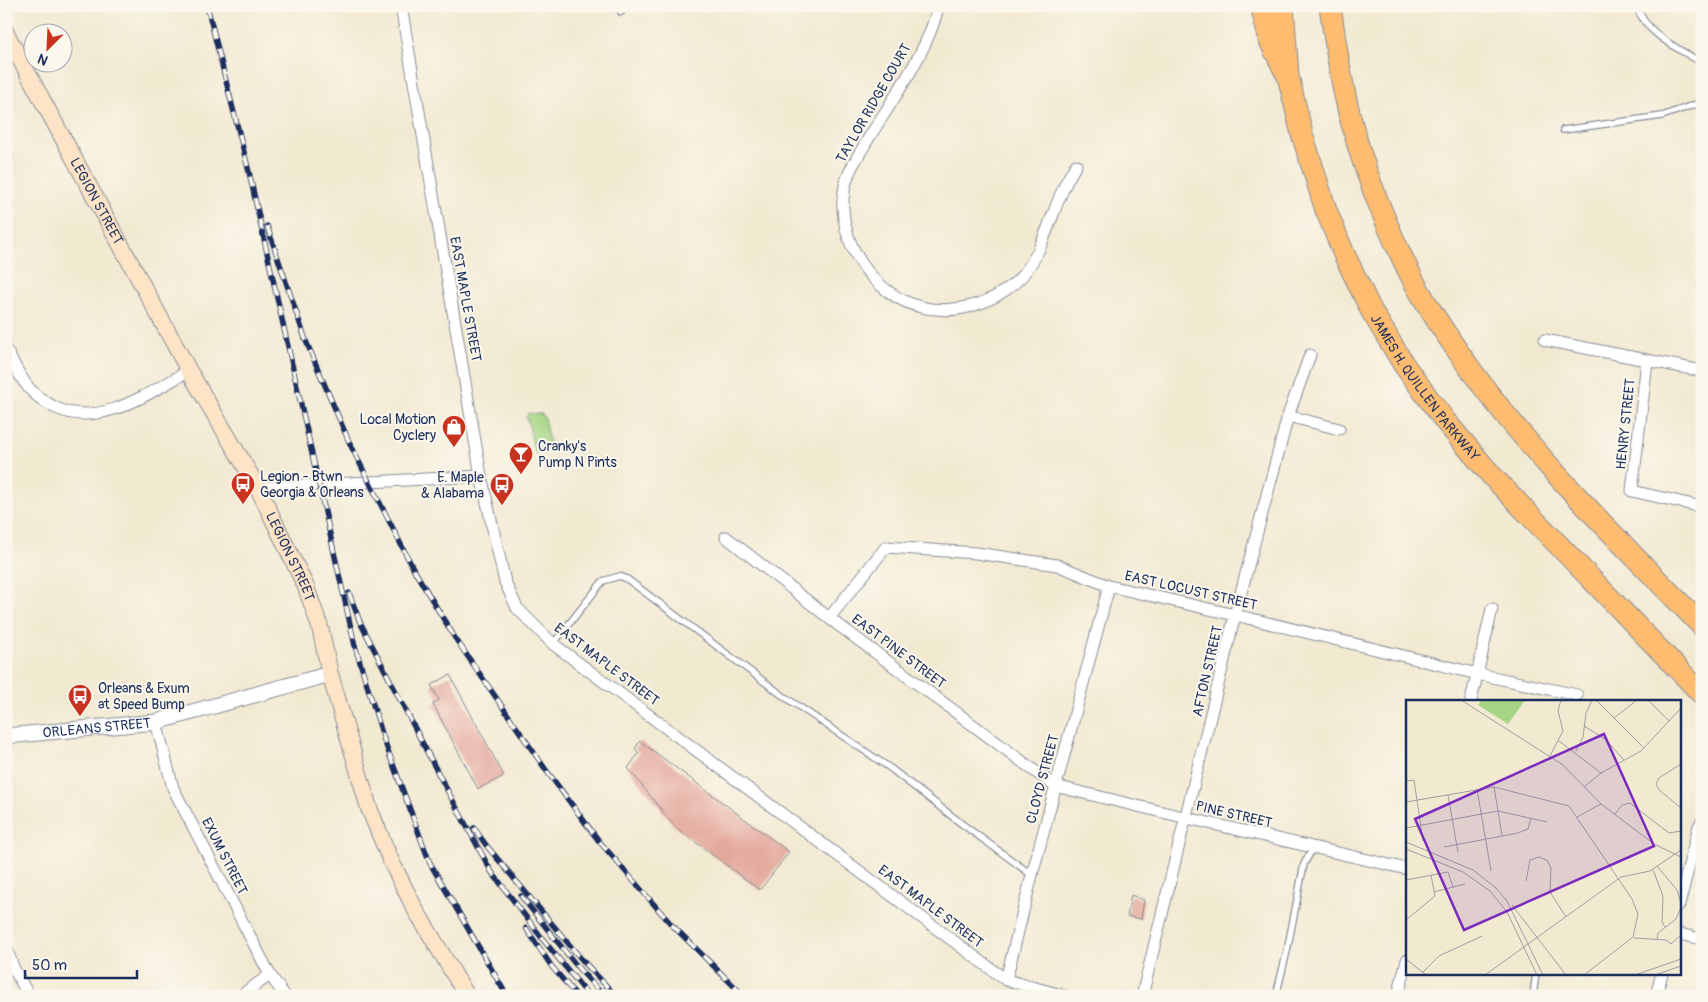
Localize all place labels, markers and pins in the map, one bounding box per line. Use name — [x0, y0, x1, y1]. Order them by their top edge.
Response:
place label: Local Motion Cyclery — [360, 411, 436, 444]
shop icon: Local Motion Cyclery — [441, 414, 467, 448]
place label: Cranky's Pump N Pints — [538, 438, 617, 471]
bar icon: Cranky's Pump N Pints — [508, 441, 534, 475]
place label: Legion - Btwn Georgia & Orleans — [260, 468, 364, 501]
place label: E. Maple & Alabama — [421, 469, 484, 502]
bus stop icon: Legion - Btwn Georgia & Orleans — [230, 471, 256, 505]
bus stop icon: E. Maple & Alabama — [489, 472, 515, 506]
place label: Orleans & Exum at Speed Bump — [98, 680, 190, 713]
bus stop icon: Orleans & Exum at Speed Bump — [67, 683, 93, 717]

